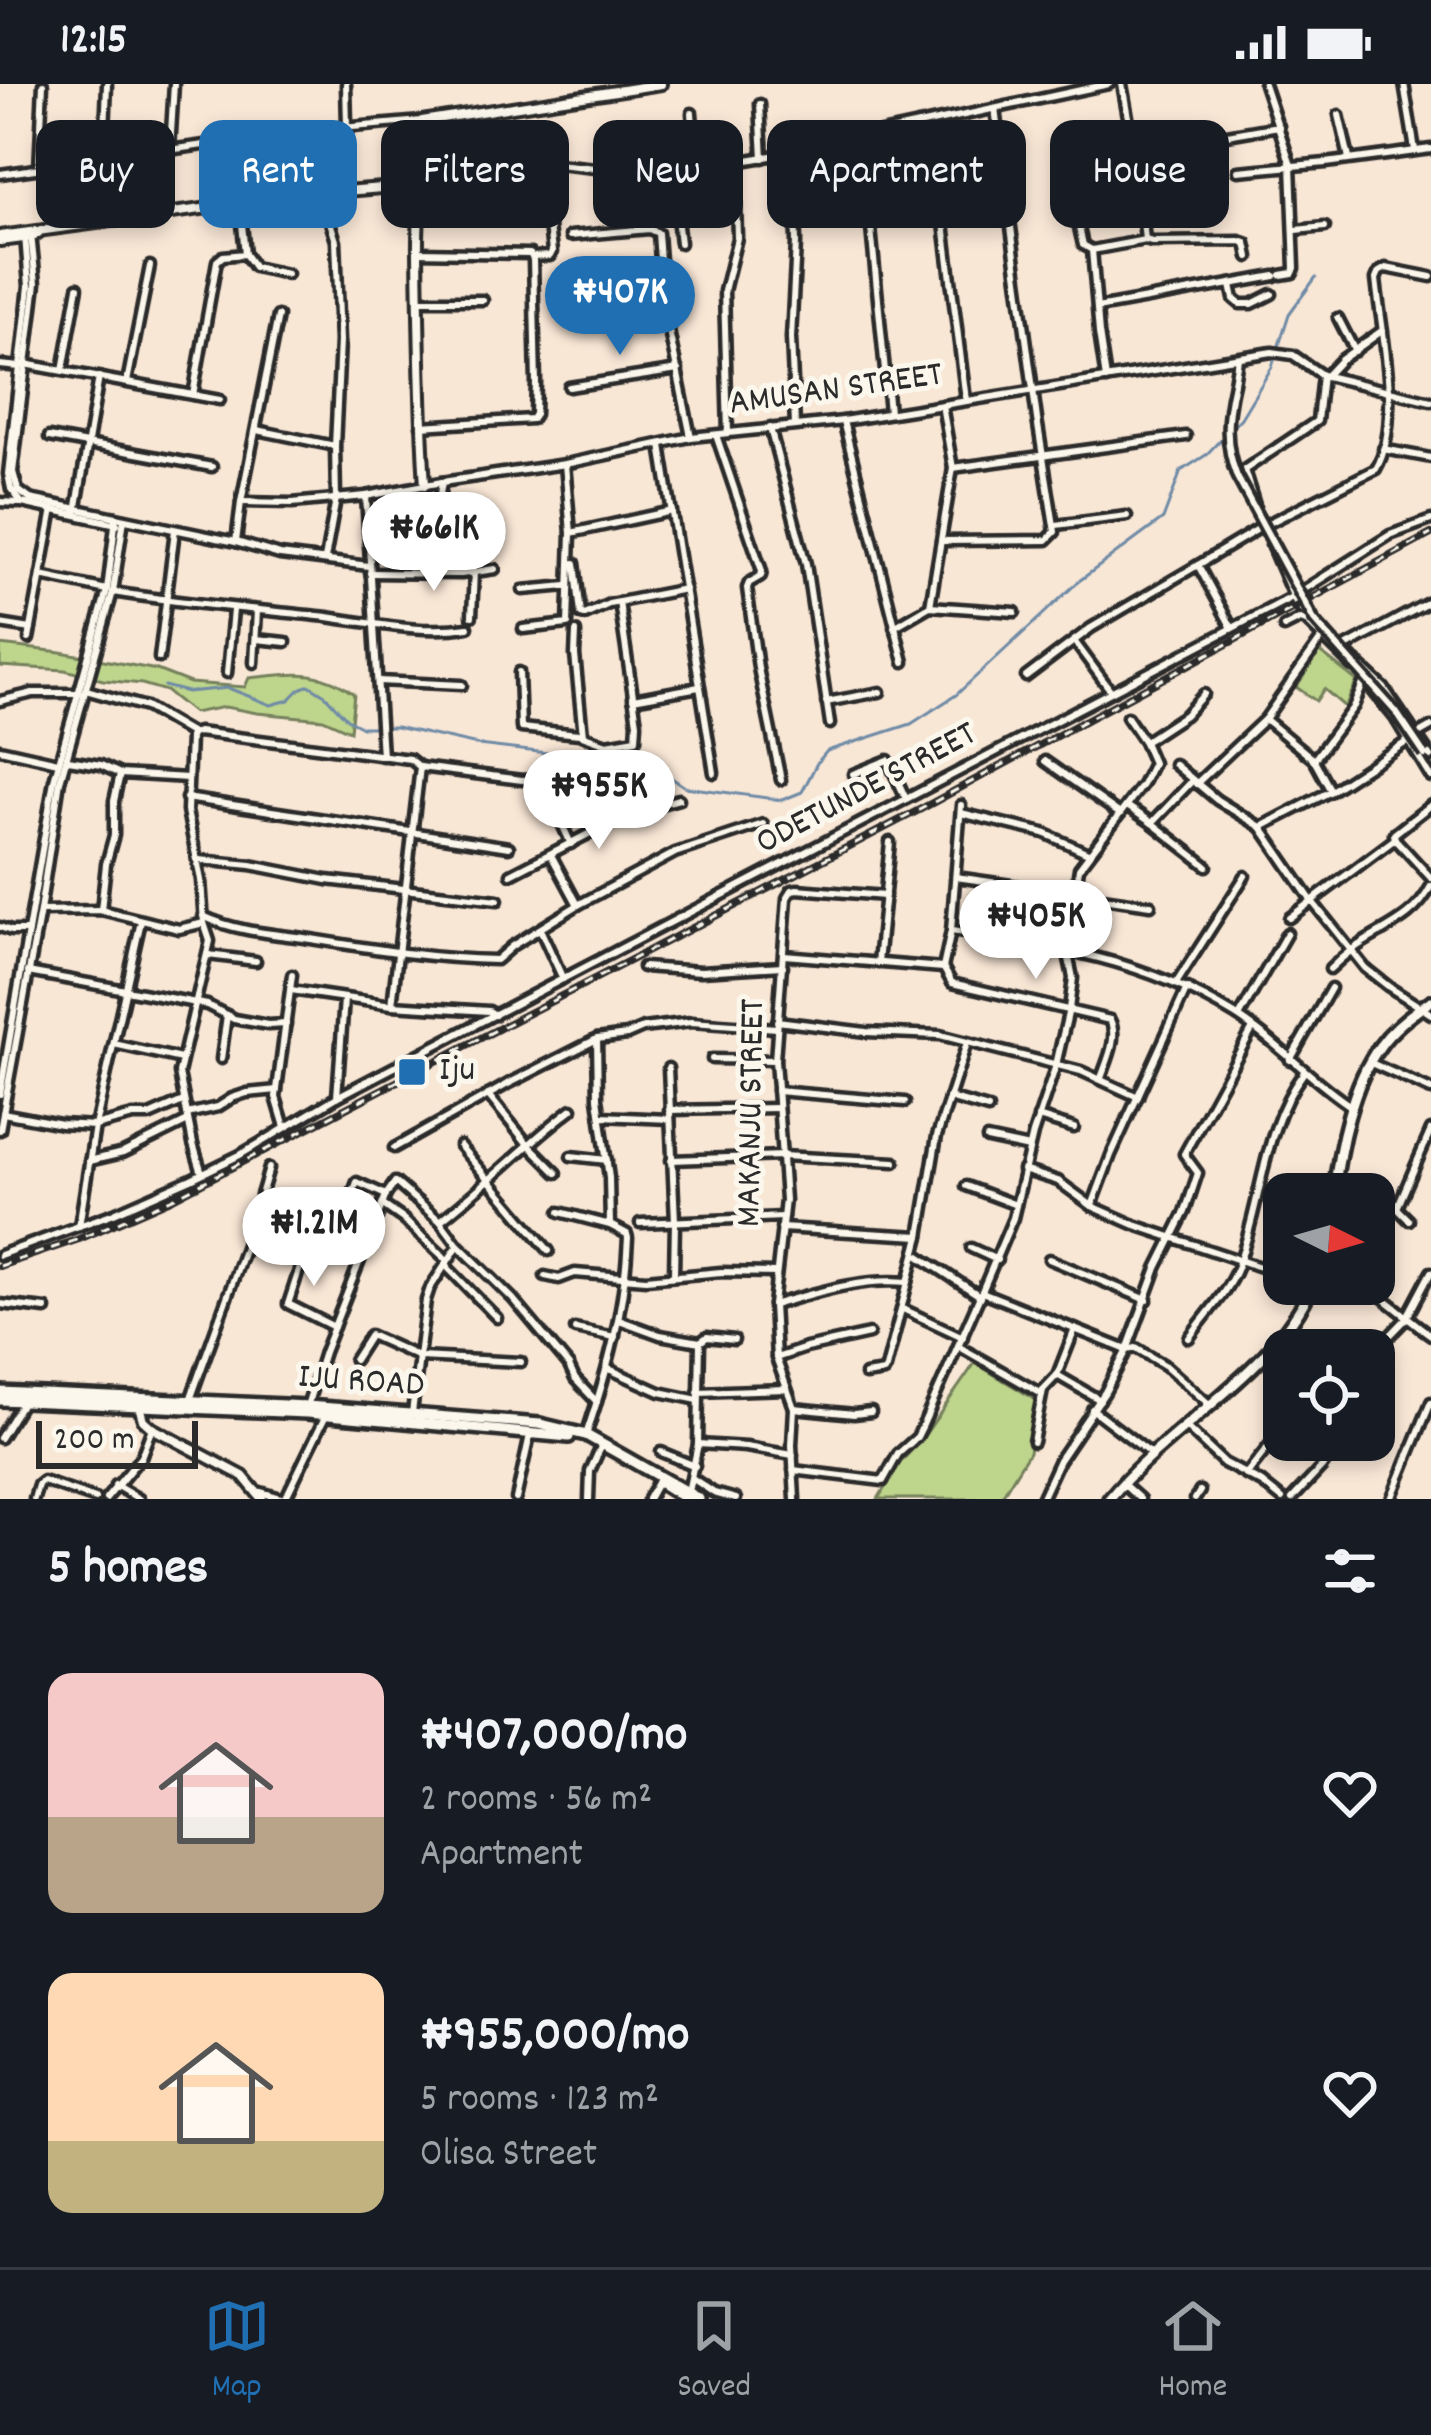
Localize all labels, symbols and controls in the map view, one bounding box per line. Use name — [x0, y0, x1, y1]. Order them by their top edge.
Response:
text: 12:15 — [60, 10, 128, 74]
chip: Buy — [36, 120, 175, 228]
chip: Rent — [199, 120, 357, 228]
chip: Filters — [381, 120, 569, 228]
chip: New — [593, 120, 743, 228]
chip: Apartment — [767, 120, 1026, 228]
chip: House — [1050, 120, 1229, 228]
pin: ₦407K — [536, 256, 704, 358]
text: ₦407K — [572, 267, 668, 322]
street label: AMUSAN STREET — [726, 350, 946, 432]
pin: ₦661K — [350, 492, 518, 594]
text: ₦661K — [389, 503, 479, 558]
street label: ODETUNDE STREET — [747, 710, 987, 870]
pin: ₦955K — [515, 750, 683, 852]
text: ₦955K — [550, 761, 648, 816]
pin: ₦405K — [952, 880, 1120, 982]
text: ₦405K — [986, 891, 1086, 946]
street label: MAKANJU STREET — [725, 998, 781, 1228]
place label: Iju — [439, 1046, 475, 1098]
marker: Iju — [396, 1056, 428, 1088]
north arrow — [1263, 1173, 1395, 1305]
map controls — [1263, 1173, 1395, 1461]
pin: ₦1.21M — [216, 1187, 412, 1289]
text: ₦1.21M — [269, 1198, 359, 1253]
button: locate — [1263, 1329, 1395, 1461]
street label: IJU ROAD — [296, 1353, 426, 1413]
scale bar — [36, 1415, 198, 1468]
text: 200 m — [54, 1418, 135, 1465]
text: 5 homes — [48, 1535, 208, 1607]
icon: filters — [1317, 1538, 1383, 1604]
text: ₦407,000/mo — [420, 1702, 687, 1774]
icon: home — [144, 1721, 288, 1865]
icon: heart — [1317, 1760, 1383, 1826]
text: 2 rooms · 56 m² — [420, 1774, 652, 1829]
text: Apartment — [420, 1829, 583, 1884]
text: ₦955,000/mo — [420, 2002, 690, 2074]
icon: home — [144, 2021, 288, 2165]
icon: heart — [1317, 2060, 1383, 2126]
text: 5 rooms · 123 m² — [420, 2074, 659, 2129]
text: Olisa Street — [420, 2129, 597, 2184]
tab: Map — [204, 2293, 270, 2412]
tab: Saved — [677, 2293, 751, 2412]
tab: Home — [1158, 2293, 1227, 2412]

